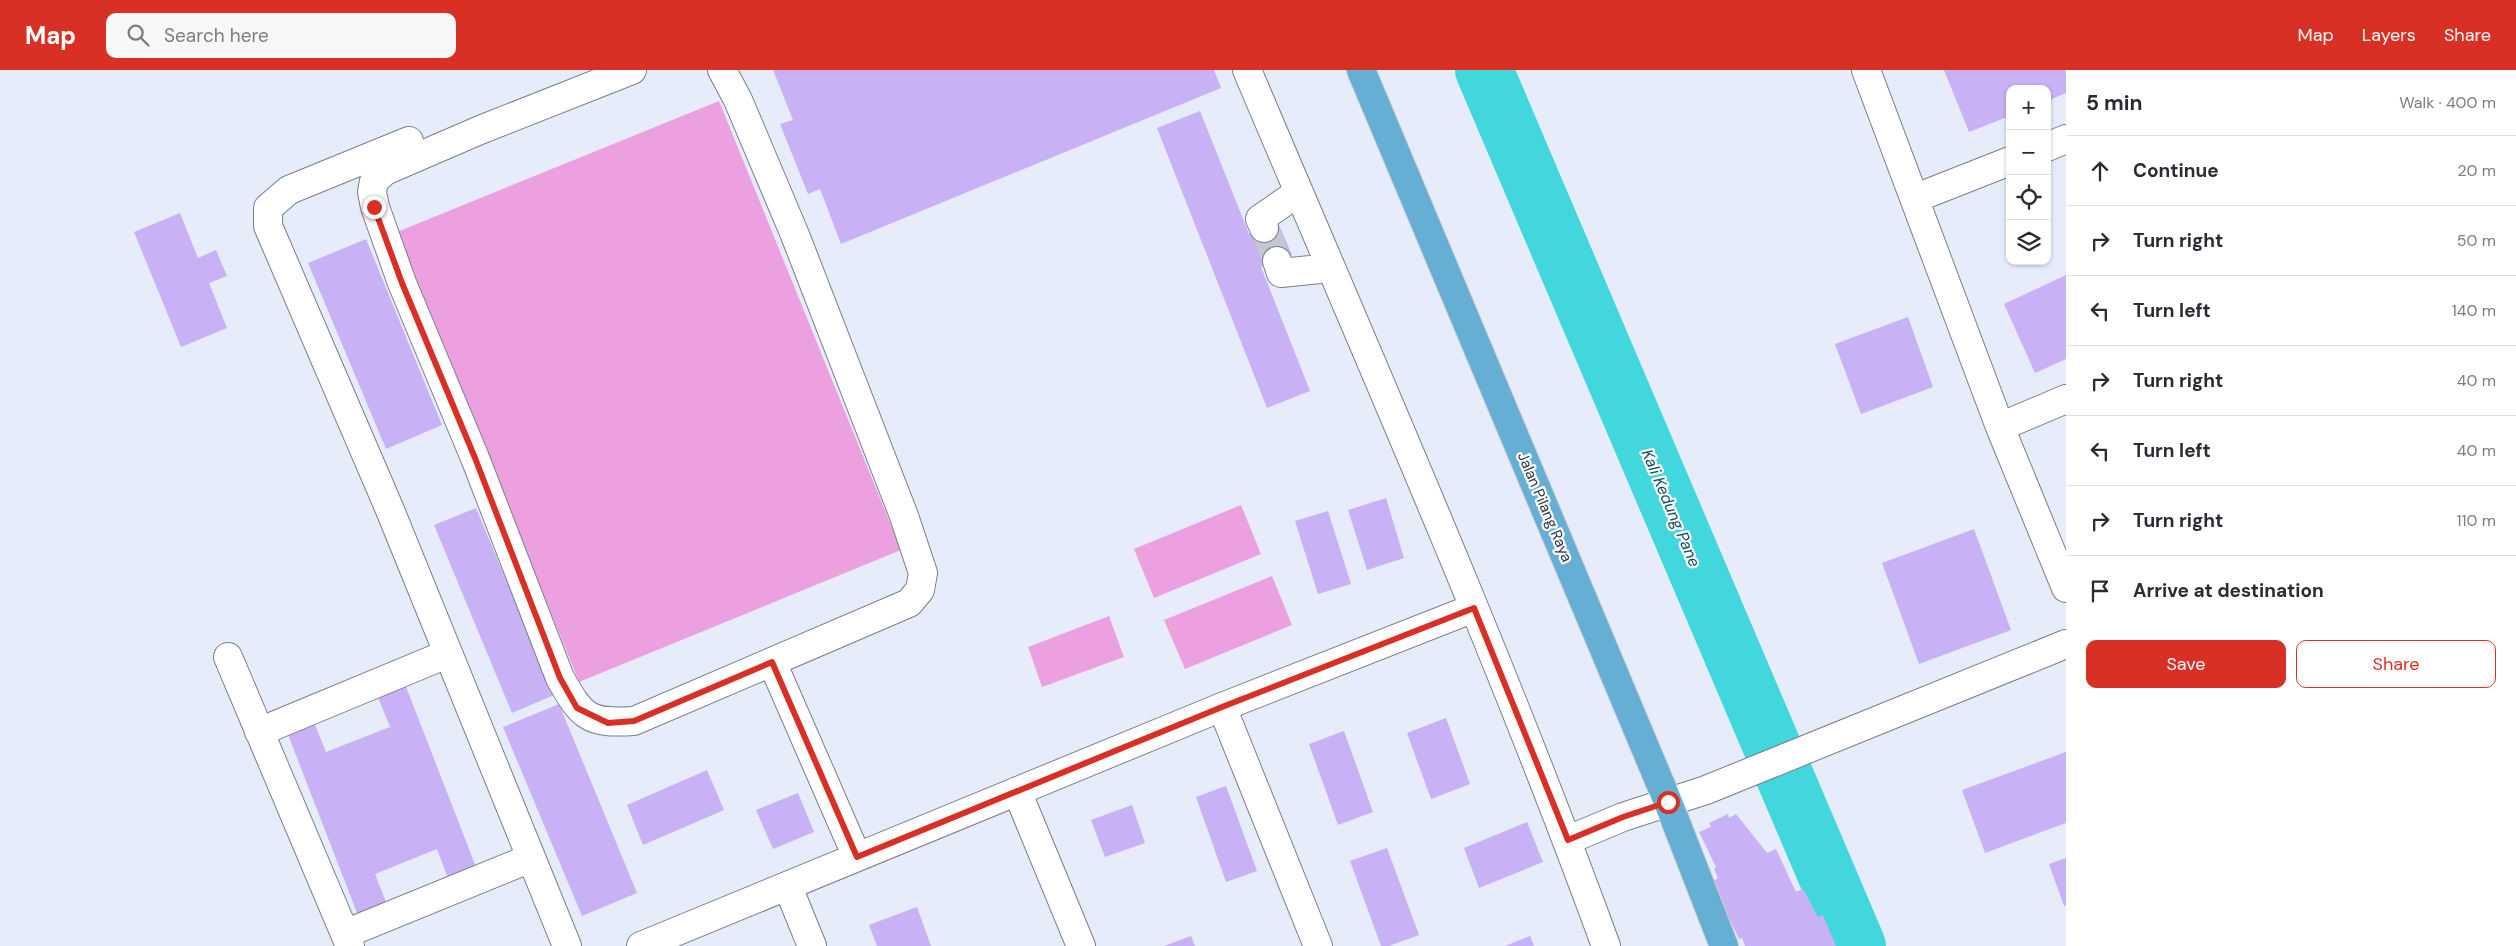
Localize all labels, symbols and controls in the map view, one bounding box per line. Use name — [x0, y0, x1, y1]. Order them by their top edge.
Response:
search box — [106, 13, 456, 58]
text: Map — [25, 20, 76, 51]
icon: search — [124, 21, 152, 49]
text: Search here — [164, 23, 269, 48]
text: Map — [2298, 23, 2334, 47]
text: Layers — [2362, 23, 2416, 47]
text: Share — [2444, 23, 2491, 47]
map controls — [2006, 85, 2051, 265]
button: + — [2006, 85, 2051, 130]
text: 5 min — [2086, 89, 2142, 117]
text: Walk · 400 m — [2399, 92, 2496, 113]
button: − — [2006, 130, 2051, 175]
icon: ahead — [2086, 157, 2114, 185]
text: Continue — [2133, 158, 2219, 183]
text: 20 m — [2457, 160, 2496, 181]
button: locate — [2006, 175, 2051, 220]
route end — [363, 196, 386, 219]
button: layers — [2006, 220, 2051, 265]
icon: right — [2086, 227, 2114, 255]
text: Turn right — [2133, 228, 2223, 253]
text: 50 m — [2457, 230, 2496, 251]
icon: left — [2086, 297, 2114, 325]
text: Turn left — [2133, 298, 2211, 323]
text: 140 m — [2452, 300, 2496, 321]
icon: right — [2086, 367, 2114, 395]
text: Turn right — [2133, 368, 2223, 393]
text: 40 m — [2457, 370, 2496, 391]
icon: left — [2086, 437, 2114, 465]
text: Turn left — [2133, 438, 2211, 463]
text: 40 m — [2457, 440, 2496, 461]
water label: Kali Kedung Pane — [1637, 446, 1705, 570]
street label: Jalan Pilang Raya — [1513, 449, 1577, 565]
icon: right — [2086, 507, 2114, 535]
text: Turn right — [2133, 508, 2223, 533]
text: 110 m — [2457, 510, 2496, 531]
icon: arrive — [2086, 577, 2114, 605]
text: Arrive at destination — [2133, 578, 2324, 603]
button: Save — [2086, 640, 2286, 688]
button: Share — [2296, 640, 2496, 688]
route start — [1657, 791, 1680, 814]

